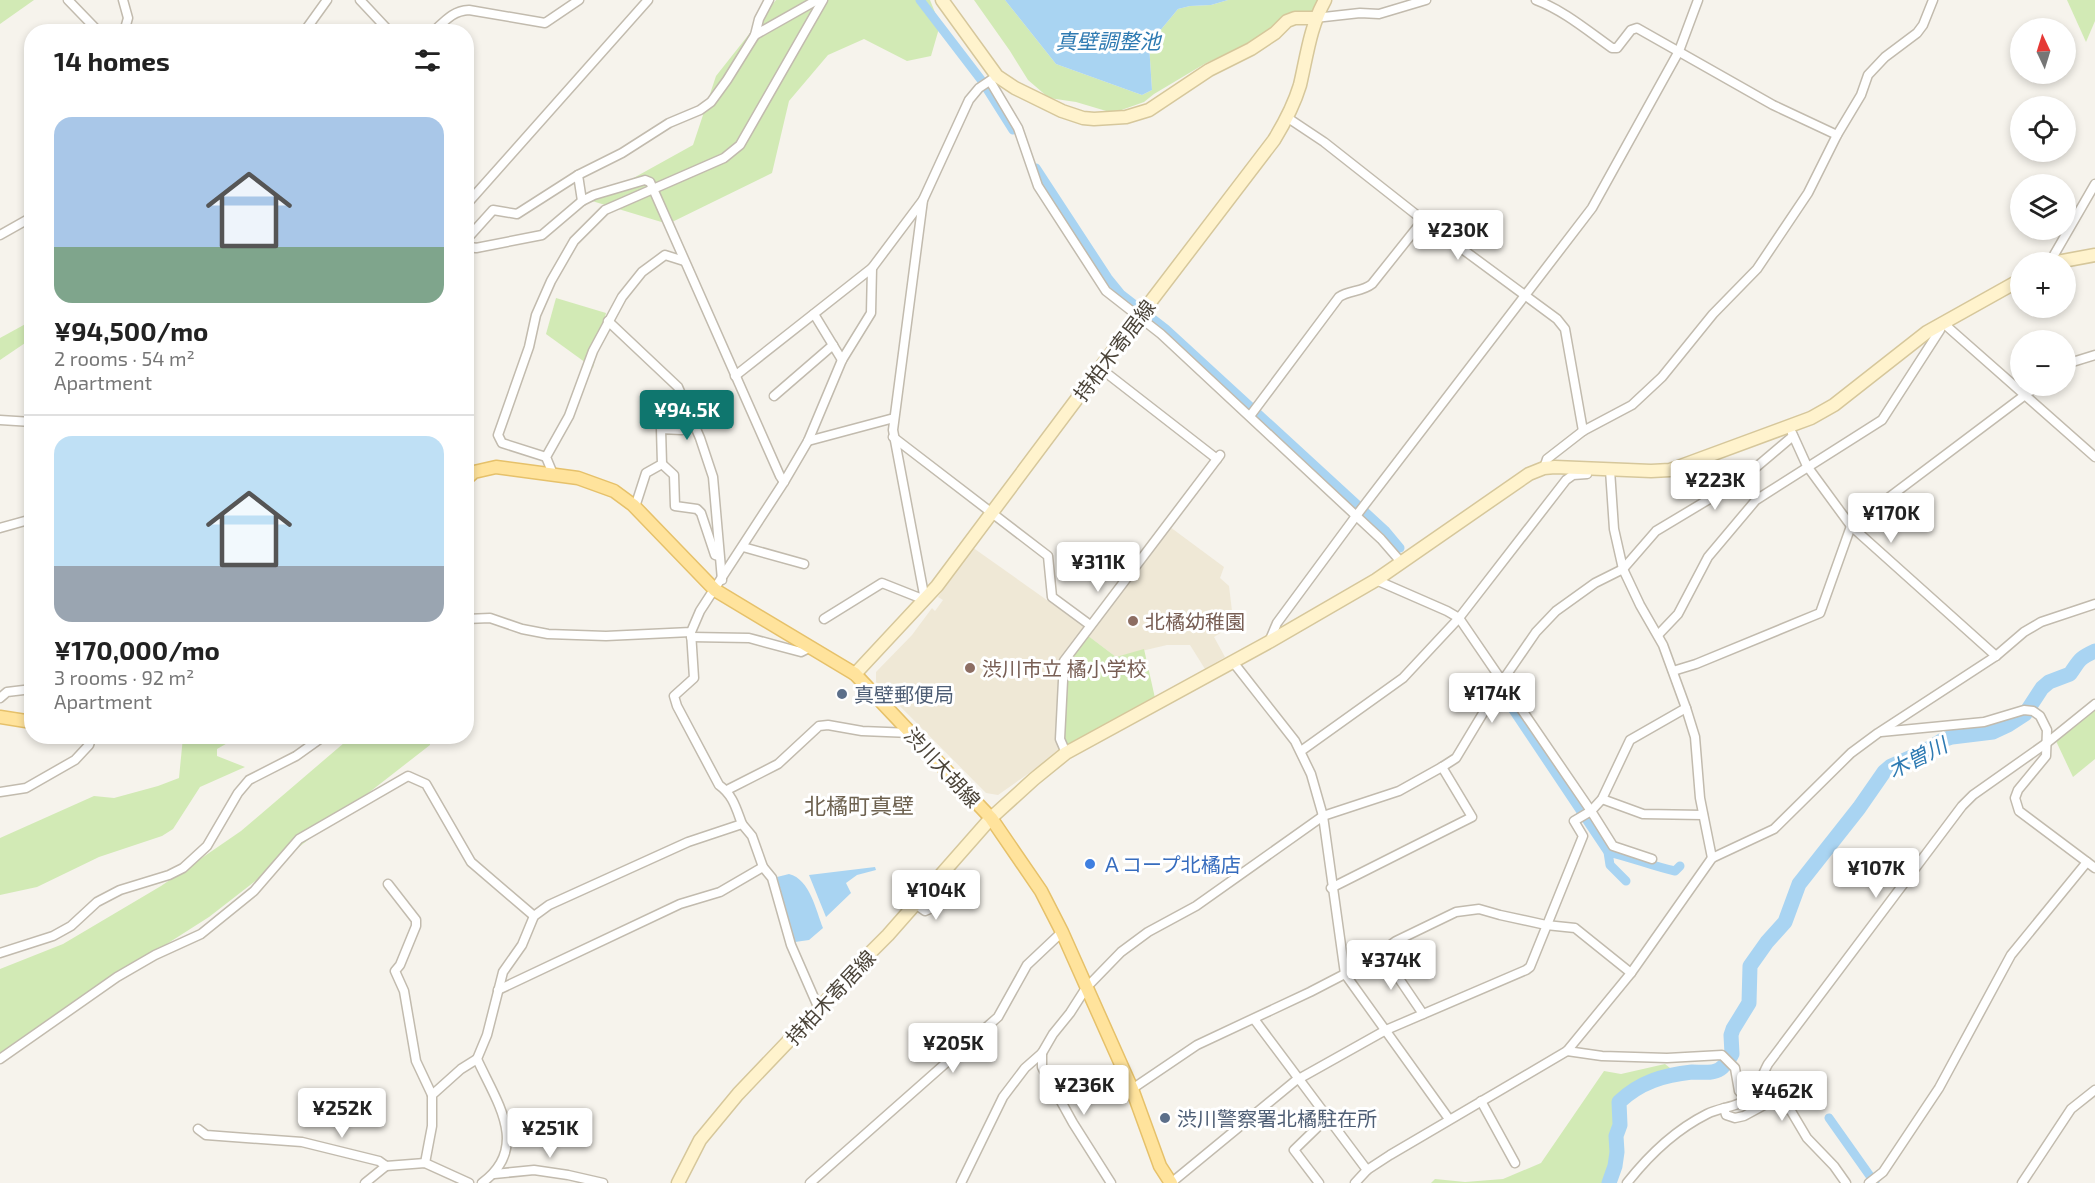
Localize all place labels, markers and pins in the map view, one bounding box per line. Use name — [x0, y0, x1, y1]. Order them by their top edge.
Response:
pin: ¥230K — [1416, 210, 1500, 261]
pin: ¥94.5K — [638, 390, 736, 441]
pin: ¥223K — [1673, 460, 1757, 511]
pin: ¥170K — [1849, 493, 1933, 544]
pin: ¥311K — [1056, 542, 1140, 593]
place label: 北橘幼稚園 — [1145, 609, 1245, 633]
marker: 北橘幼稚園 — [1126, 614, 1140, 628]
place label: 渋川市立 橘小学校 — [982, 656, 1146, 680]
marker: 渋川市立 橘小学校 — [963, 661, 977, 675]
pin: ¥174K — [1450, 673, 1534, 724]
place label: 真壁郵便局 — [854, 682, 954, 706]
marker: 真壁郵便局 — [835, 687, 849, 701]
pin: ¥107K — [1834, 848, 1918, 899]
place label: Ａコープ北橘店 — [1102, 852, 1241, 876]
marker: Ａコープ北橘店 — [1083, 857, 1097, 871]
pin: ¥104K — [894, 870, 978, 921]
pin: ¥374K — [1349, 940, 1433, 991]
pin: ¥205K — [911, 1023, 995, 1074]
pin: ¥236K — [1042, 1065, 1126, 1116]
pin: ¥462K — [1740, 1071, 1824, 1122]
pin: ¥252K — [300, 1088, 384, 1139]
place label: 渋川警察署北橘駐在所 — [1177, 1106, 1377, 1130]
pin: ¥251K — [508, 1108, 592, 1159]
marker: 渋川警察署北橘駐在所 — [1158, 1111, 1172, 1125]

